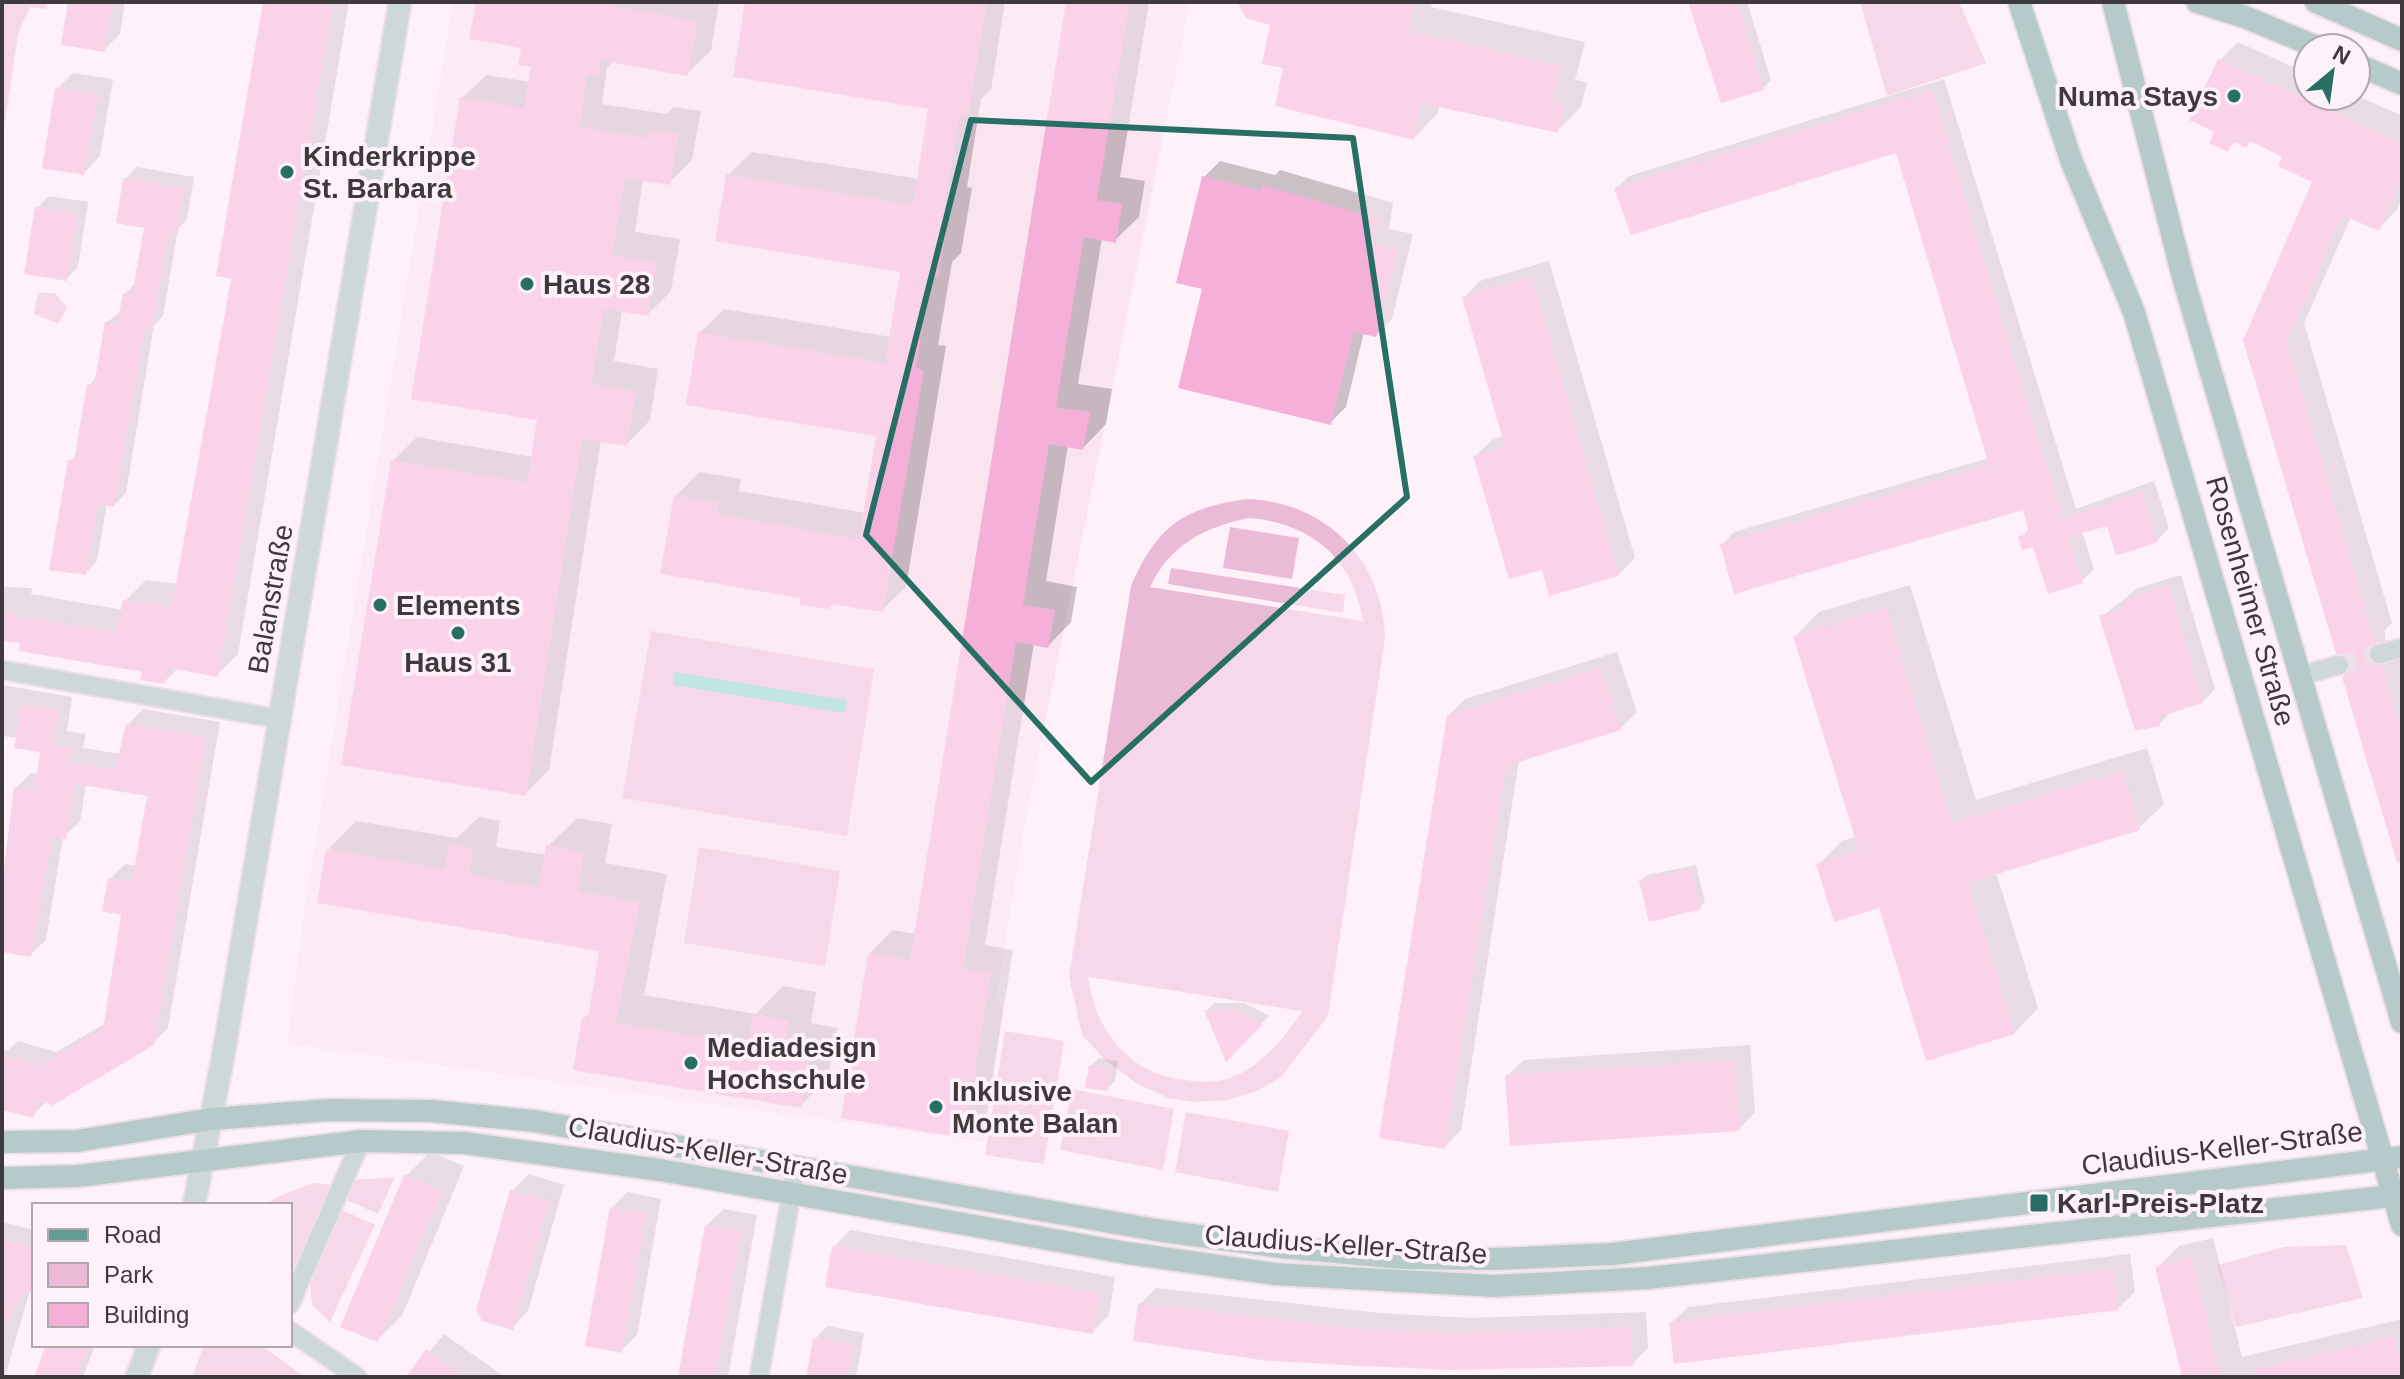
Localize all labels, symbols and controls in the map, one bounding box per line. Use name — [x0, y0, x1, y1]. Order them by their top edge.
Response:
north arrow — [2292, 32, 2372, 112]
text: N — [2328, 40, 2354, 70]
place label: Numa Stays — [2058, 81, 2218, 112]
marker: Numa Stays — [2225, 87, 2243, 105]
place label: Kinderkrippe St. Barbara — [303, 141, 476, 204]
marker: Kinderkrippe St. Barbara — [278, 163, 296, 181]
place label: Haus 28 — [543, 269, 650, 300]
marker: Haus 28 — [518, 275, 536, 293]
street label: Rosenheimer Straße — [2200, 473, 2301, 730]
street label: Balanstraße — [242, 522, 299, 676]
place label: Elements — [396, 590, 521, 621]
marker: Elements — [371, 596, 389, 614]
marker: Haus 31 — [449, 624, 467, 642]
place label: Haus 31 — [404, 647, 512, 678]
place label: Mediadesign Hochschule — [707, 1032, 877, 1095]
marker: Mediadesign Hochschule — [682, 1054, 700, 1072]
place label: Inklusive Monte Balan — [952, 1076, 1118, 1139]
marker: Inklusive Monte Balan — [927, 1098, 945, 1116]
street label: Claudius-Keller-Straße — [566, 1111, 850, 1190]
street label: Claudius-Keller-Straße — [2080, 1116, 2365, 1181]
place label: Karl-Preis-Platz — [2057, 1188, 2264, 1219]
marker: Karl-Preis-Platz — [2028, 1192, 2050, 1214]
legend — [32, 1203, 292, 1347]
street label: Claudius-Keller-Straße — [1204, 1219, 1488, 1270]
text: Road — [104, 1221, 161, 1248]
text: Park — [104, 1261, 154, 1288]
text: Building — [104, 1301, 189, 1328]

